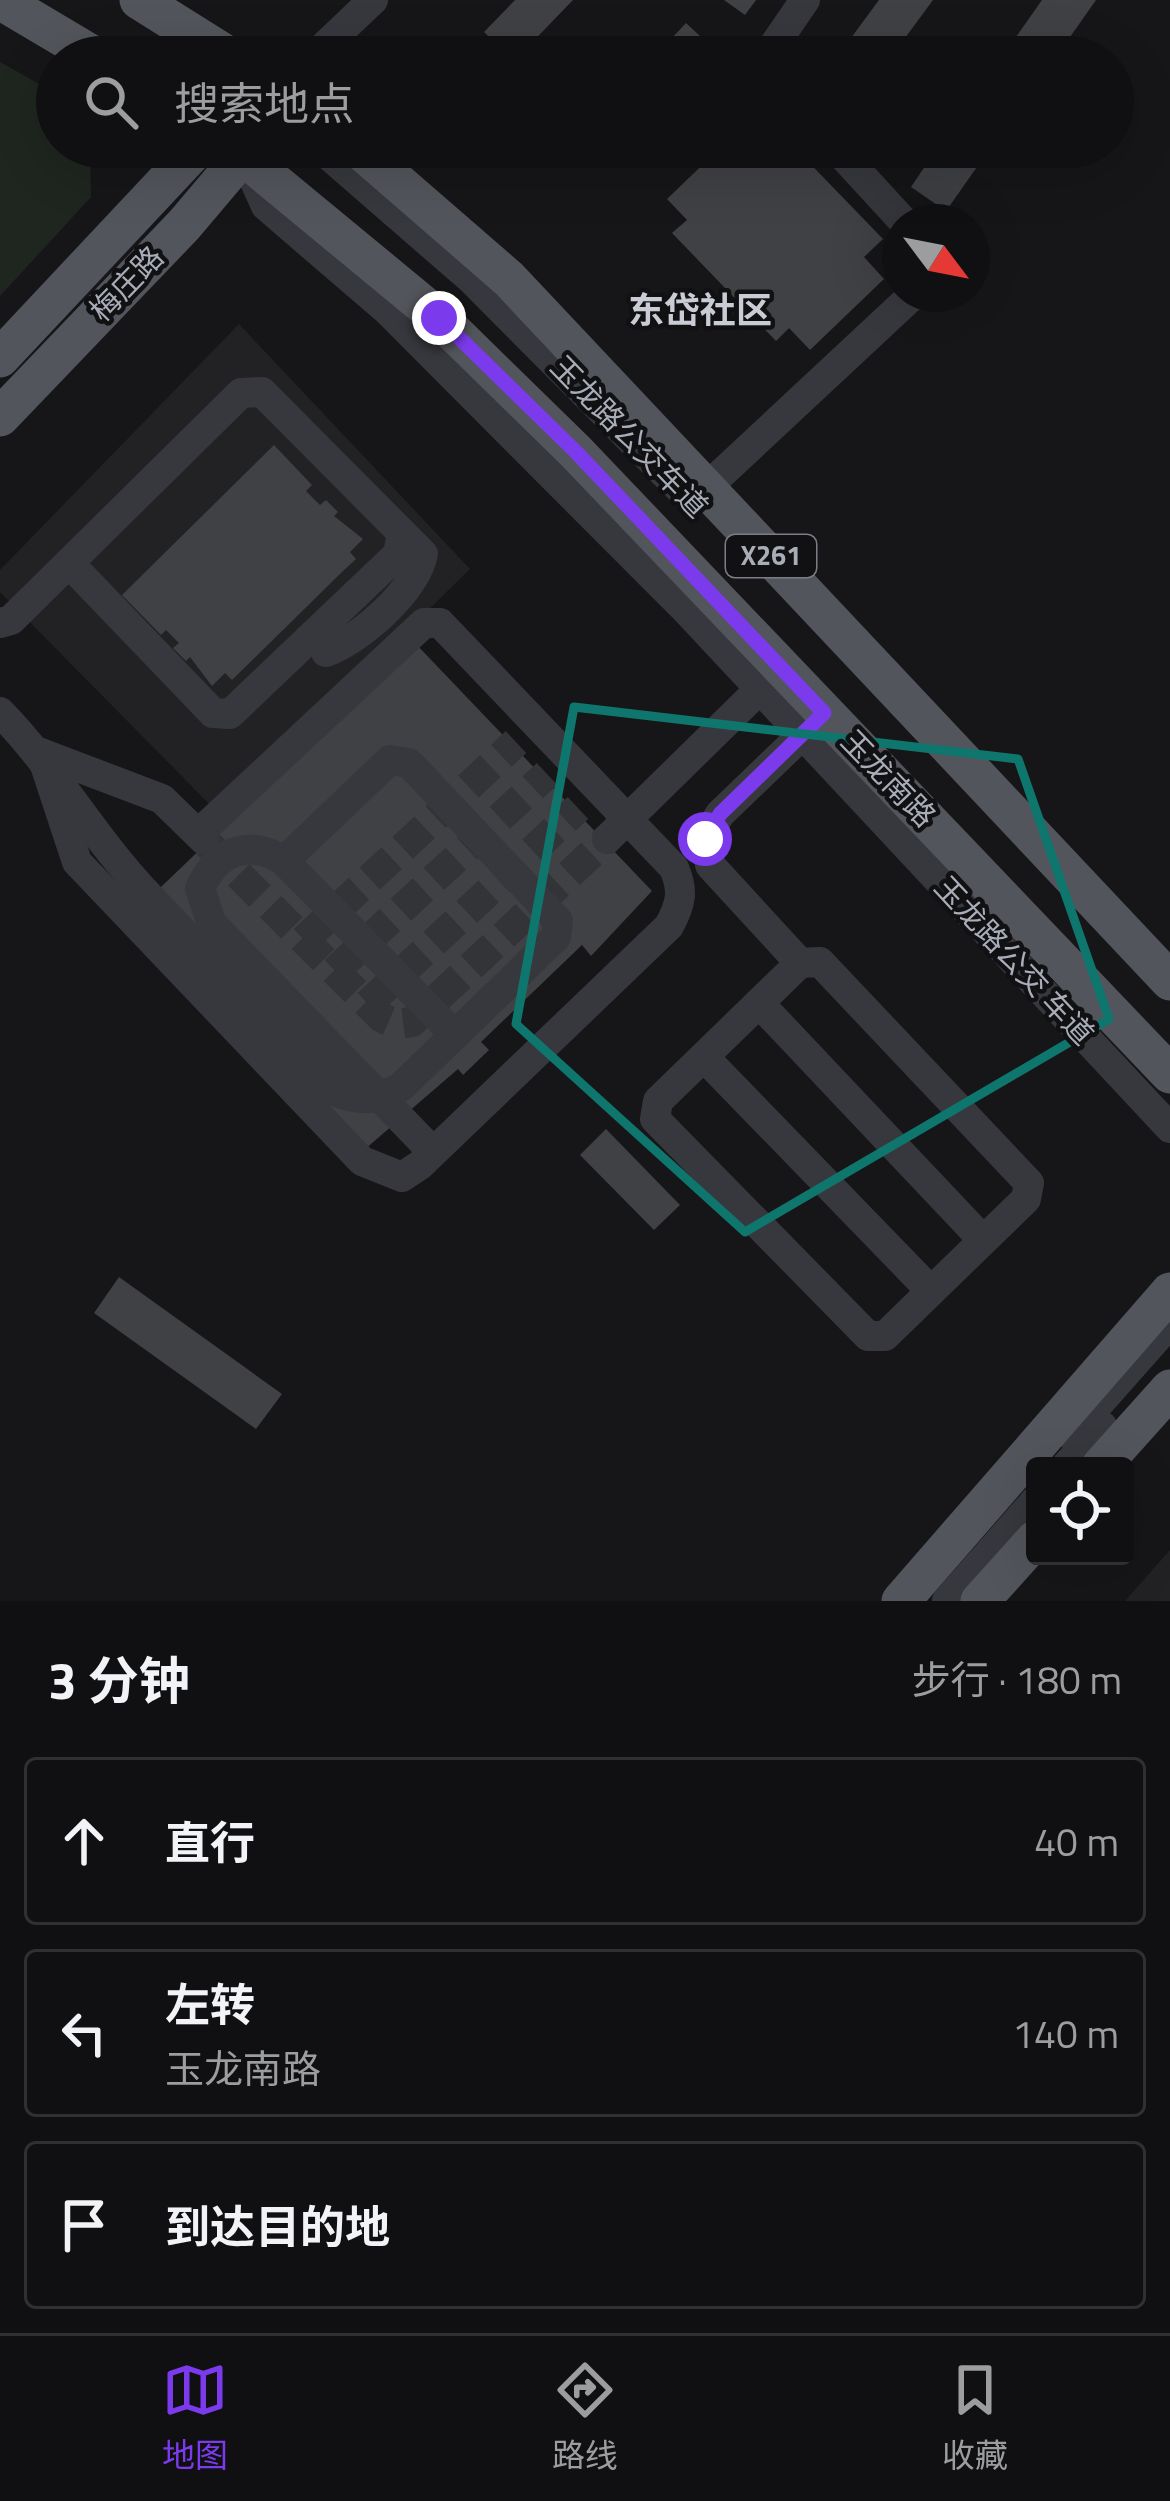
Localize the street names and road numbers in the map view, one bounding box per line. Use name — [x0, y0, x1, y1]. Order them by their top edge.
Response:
street label: 梅庄路 — [78, 235, 174, 332]
street label: 玉龙路公交车道 — [540, 345, 719, 528]
road number: X261 — [726, 535, 816, 577]
street label: 玉龙南路 — [830, 719, 947, 837]
street label: 玉龙路公交 车道 — [924, 865, 1105, 1055]

